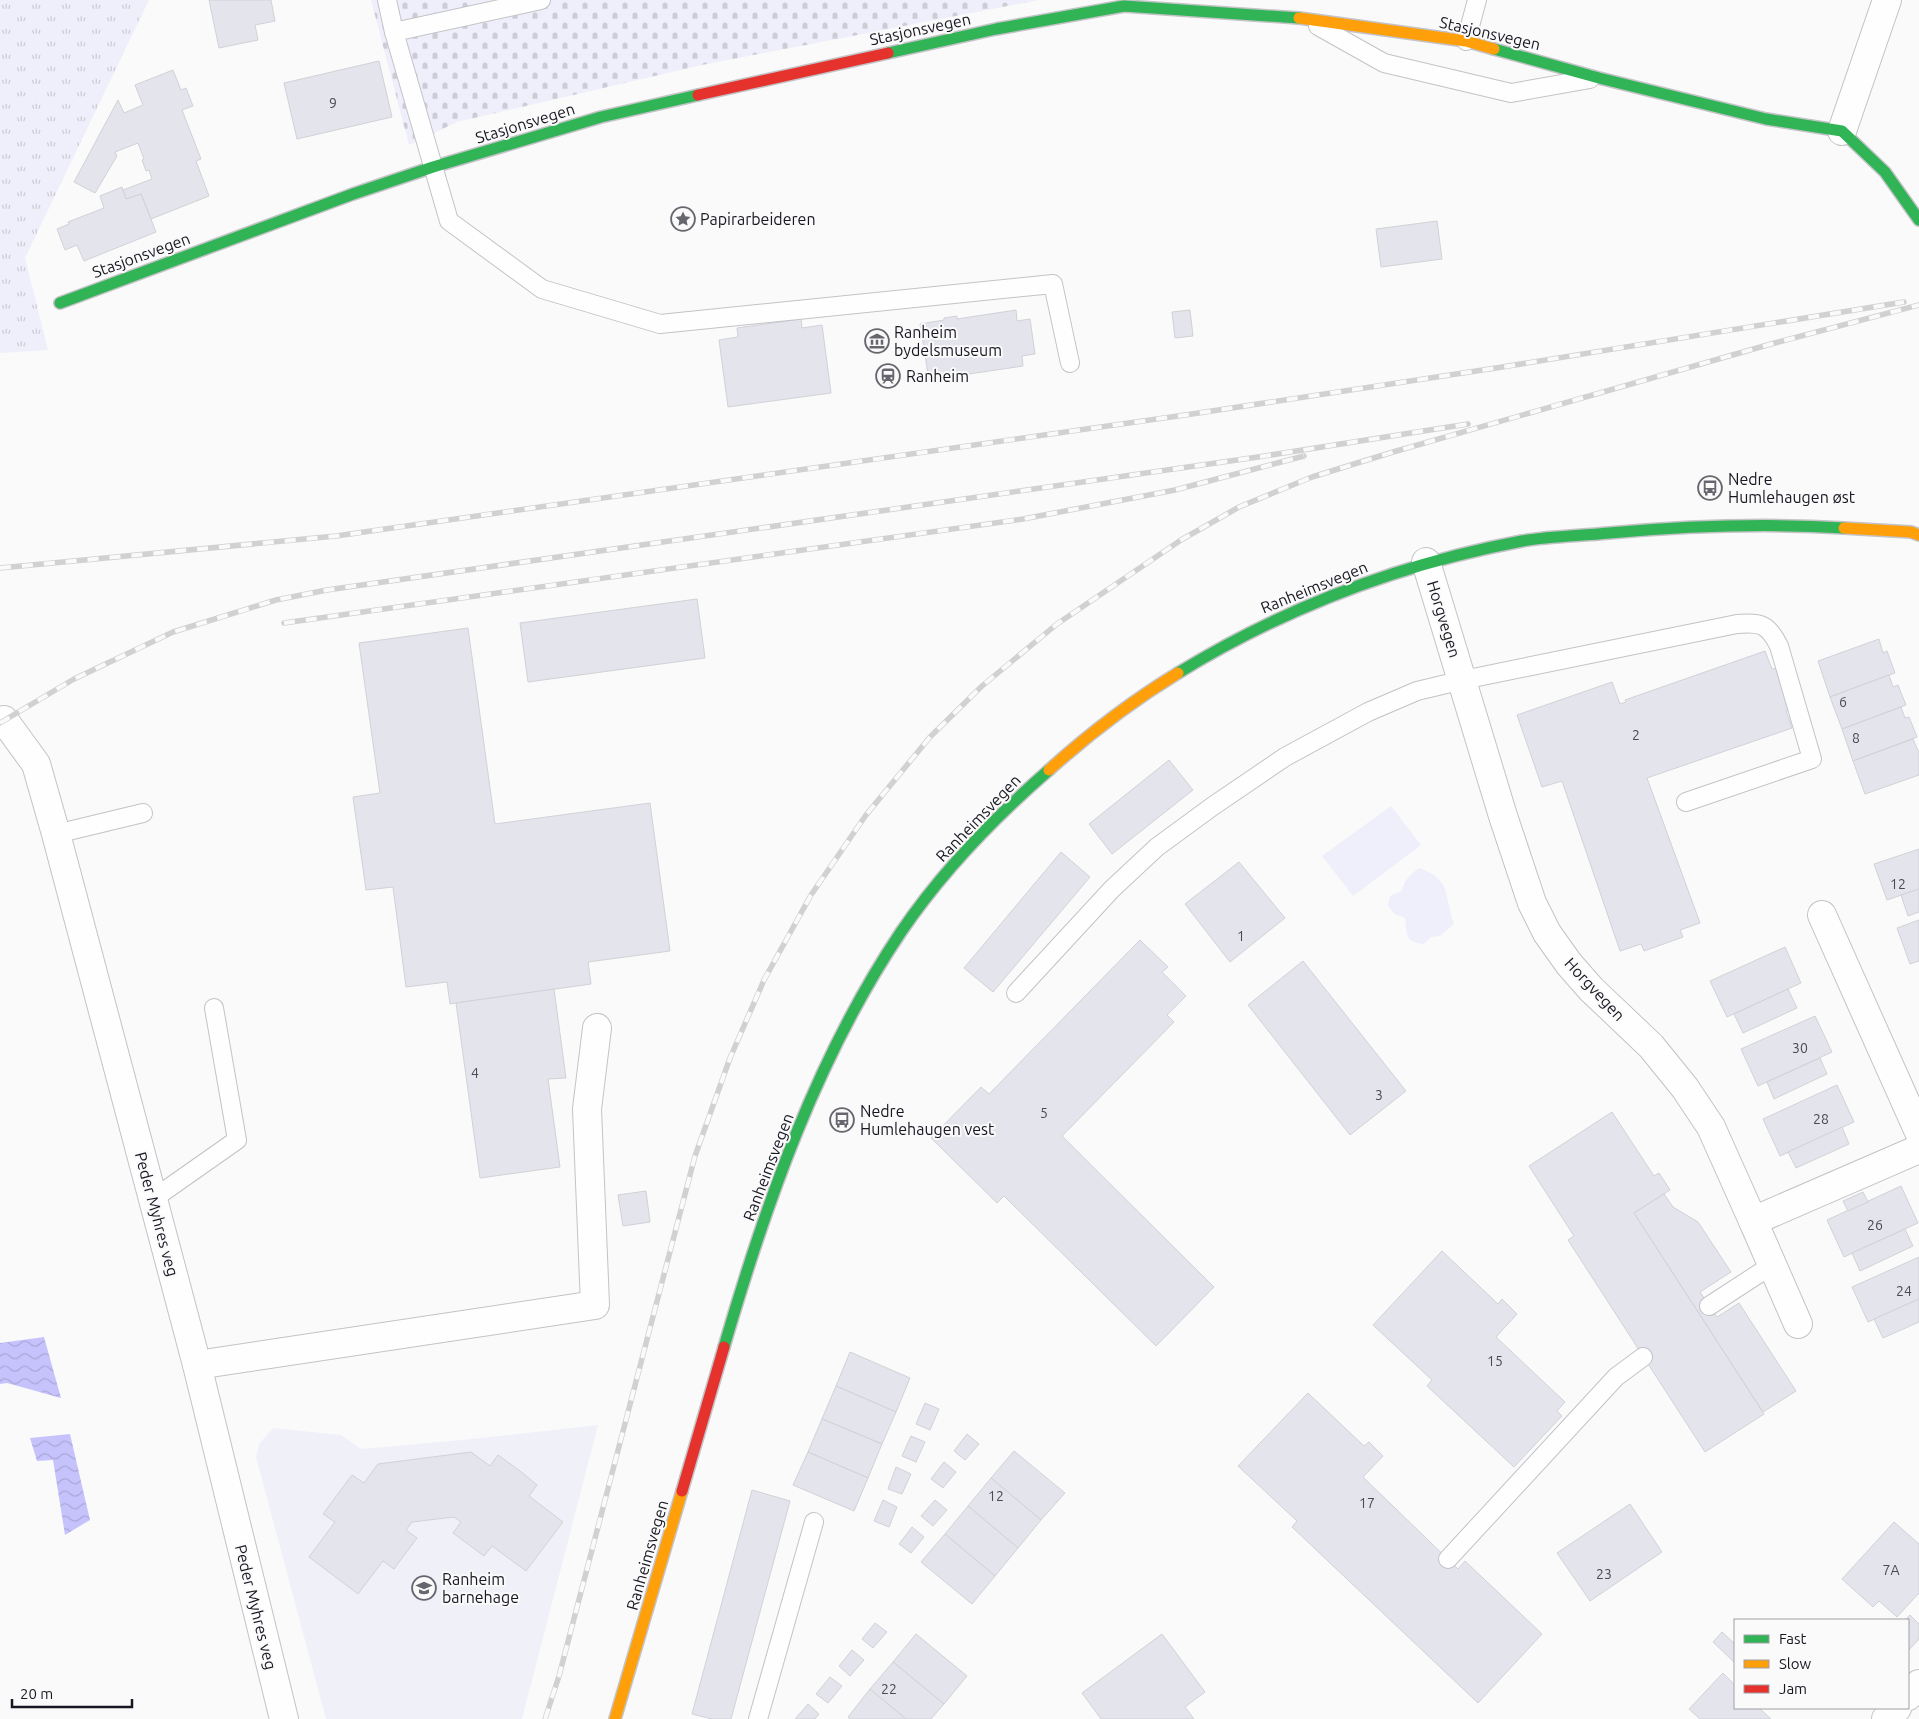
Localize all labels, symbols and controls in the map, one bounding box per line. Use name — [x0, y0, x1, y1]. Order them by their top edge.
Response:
street label: Stasjonsvegen — [868, 9, 972, 49]
street label: Stasjonsvegen — [1438, 13, 1542, 53]
house number: 9 — [329, 95, 337, 111]
street label: Stasjonsvegen — [473, 99, 577, 147]
place icon: Papirarbeideren — [670, 206, 696, 232]
place label: Papirarbeideren — [700, 210, 816, 228]
street label: Stasjonsvegen — [90, 229, 192, 281]
place label: Ranheim bydelsmuseum — [894, 323, 1002, 359]
museum icon: Ranheim bydelsmuseum — [864, 328, 890, 354]
station icon: Ranheim — [875, 363, 901, 389]
place label: Ranheim — [906, 367, 969, 385]
place label: Nedre Humlehaugen øst — [1728, 470, 1856, 506]
bus stop icon: Nedre Humlehaugen øst — [1697, 475, 1723, 501]
street label: Ranheimsvegen — [1258, 557, 1370, 617]
street label: Horgvegen — [1424, 578, 1464, 660]
house number: 6 — [1839, 694, 1847, 710]
house number: 2 — [1632, 727, 1640, 743]
house number: 8 — [1852, 730, 1860, 746]
street label: Ranheimsvegen — [932, 771, 1024, 865]
house number: 12 — [1890, 876, 1906, 892]
house number: 1 — [1237, 928, 1245, 944]
street label: Horgvegen — [1561, 954, 1629, 1024]
house number: 30 — [1792, 1040, 1808, 1056]
house number: 4 — [471, 1065, 479, 1081]
house number: 3 — [1375, 1087, 1383, 1103]
place label: Nedre Humlehaugen vest — [860, 1102, 995, 1138]
house number: 5 — [1040, 1105, 1048, 1121]
bus stop icon: Nedre Humlehaugen vest — [829, 1107, 855, 1133]
street label: Ranheimsvegen — [739, 1111, 797, 1223]
house number: 28 — [1813, 1111, 1829, 1127]
street label: Peder Myhres veg — [132, 1150, 182, 1278]
house number: 26 — [1867, 1217, 1883, 1233]
house number: 24 — [1896, 1283, 1912, 1299]
house number: 15 — [1487, 1353, 1503, 1369]
house number: 12 — [988, 1488, 1004, 1504]
house number: 17 — [1359, 1495, 1375, 1511]
street label: Ranheimsvegen — [623, 1498, 671, 1612]
street label: Peder Myhres veg — [232, 1543, 280, 1671]
house number: 7A — [1883, 1562, 1900, 1578]
house number: 23 — [1596, 1566, 1612, 1582]
place label: Ranheim barnehage — [442, 1570, 519, 1606]
school or university icon: Ranheim barnehage — [411, 1575, 437, 1601]
legend — [1734, 1619, 1909, 1709]
text: Fast — [1779, 1630, 1807, 1647]
text: Slow — [1779, 1655, 1812, 1672]
scale bar — [12, 1676, 132, 1708]
text: Jam — [1779, 1680, 1807, 1697]
house number: 22 — [881, 1681, 897, 1697]
text: 20 m — [20, 1685, 53, 1702]

